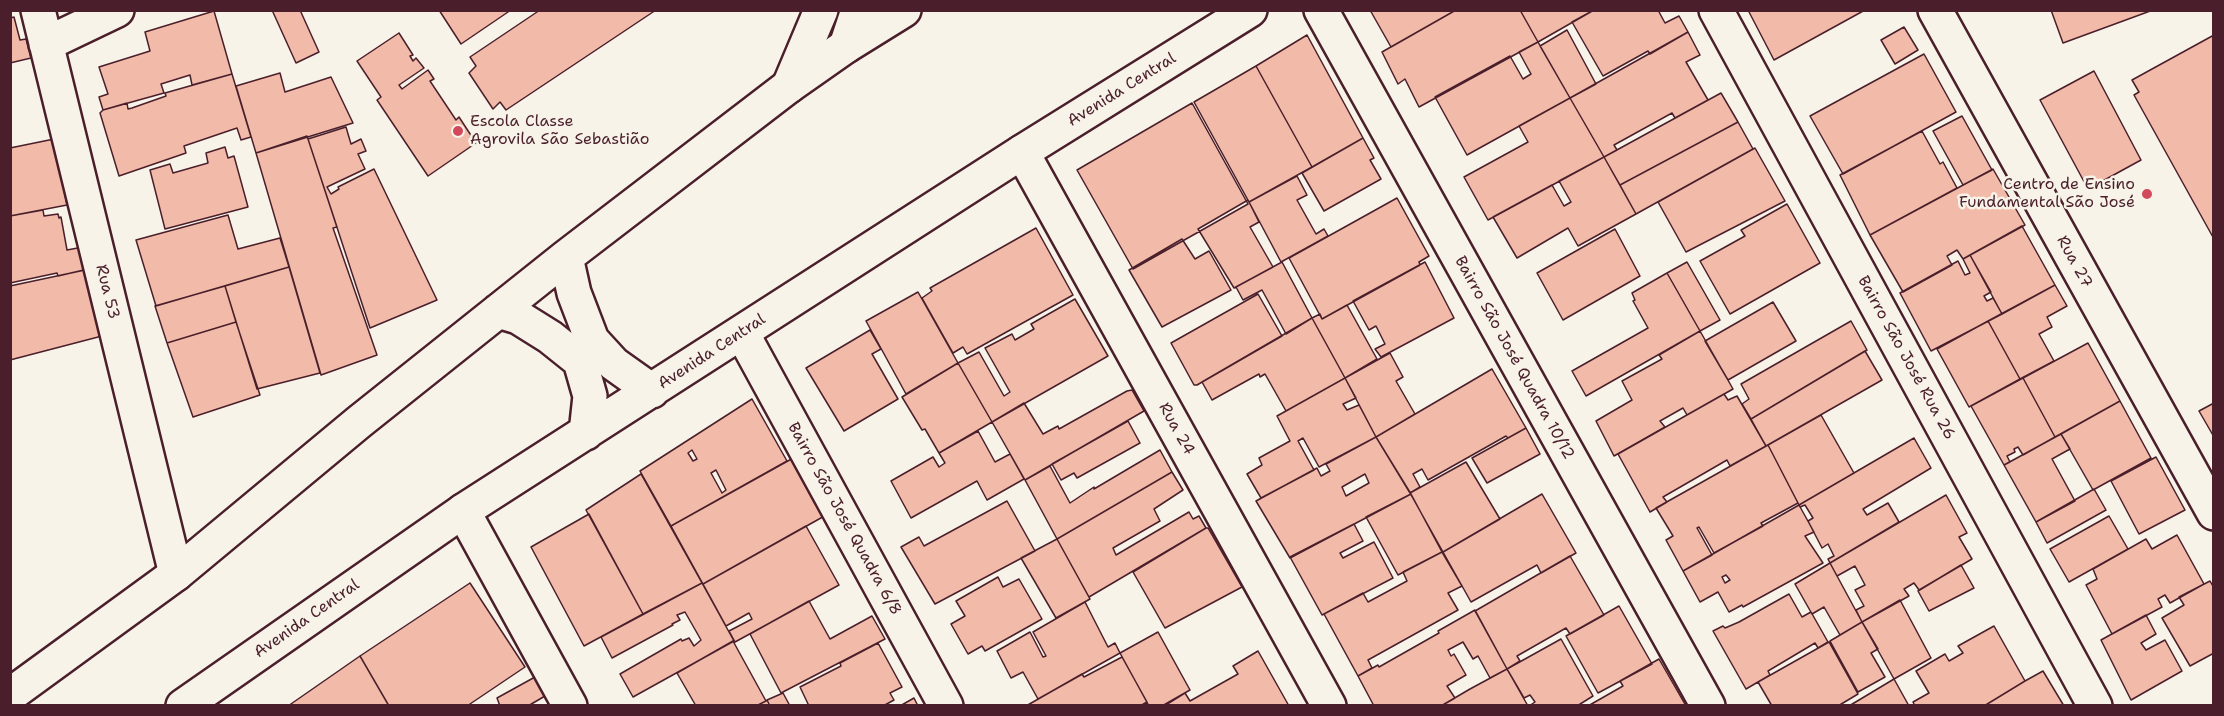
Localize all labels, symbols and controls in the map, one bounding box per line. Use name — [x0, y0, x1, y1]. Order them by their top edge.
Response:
street label: Avenida Central — [1064, 49, 1180, 131]
place label: Escola Classe Agrovila São Sebastião — [470, 112, 649, 150]
marker: Escola Classe Agrovila São Sebastião — [451, 124, 465, 138]
place label: Centro de Ensino Fundamental São José — [1959, 175, 2135, 213]
marker: Centro de Ensino Fundamental São José — [2140, 187, 2154, 201]
street label: Rua 27 — [2052, 233, 2096, 291]
street label: Bairro São José Quadra 10/12 — [1450, 253, 1578, 463]
street label: Rua 53 — [91, 263, 123, 321]
street label: Bairro São José Rua 26 — [1853, 273, 1959, 443]
street label: Avenida Central — [655, 310, 769, 394]
street label: Rua 24 — [1154, 400, 1198, 458]
street label: Bairro São José Quadra 6/8 — [783, 419, 905, 619]
street label: Avenida Central — [251, 576, 363, 662]

